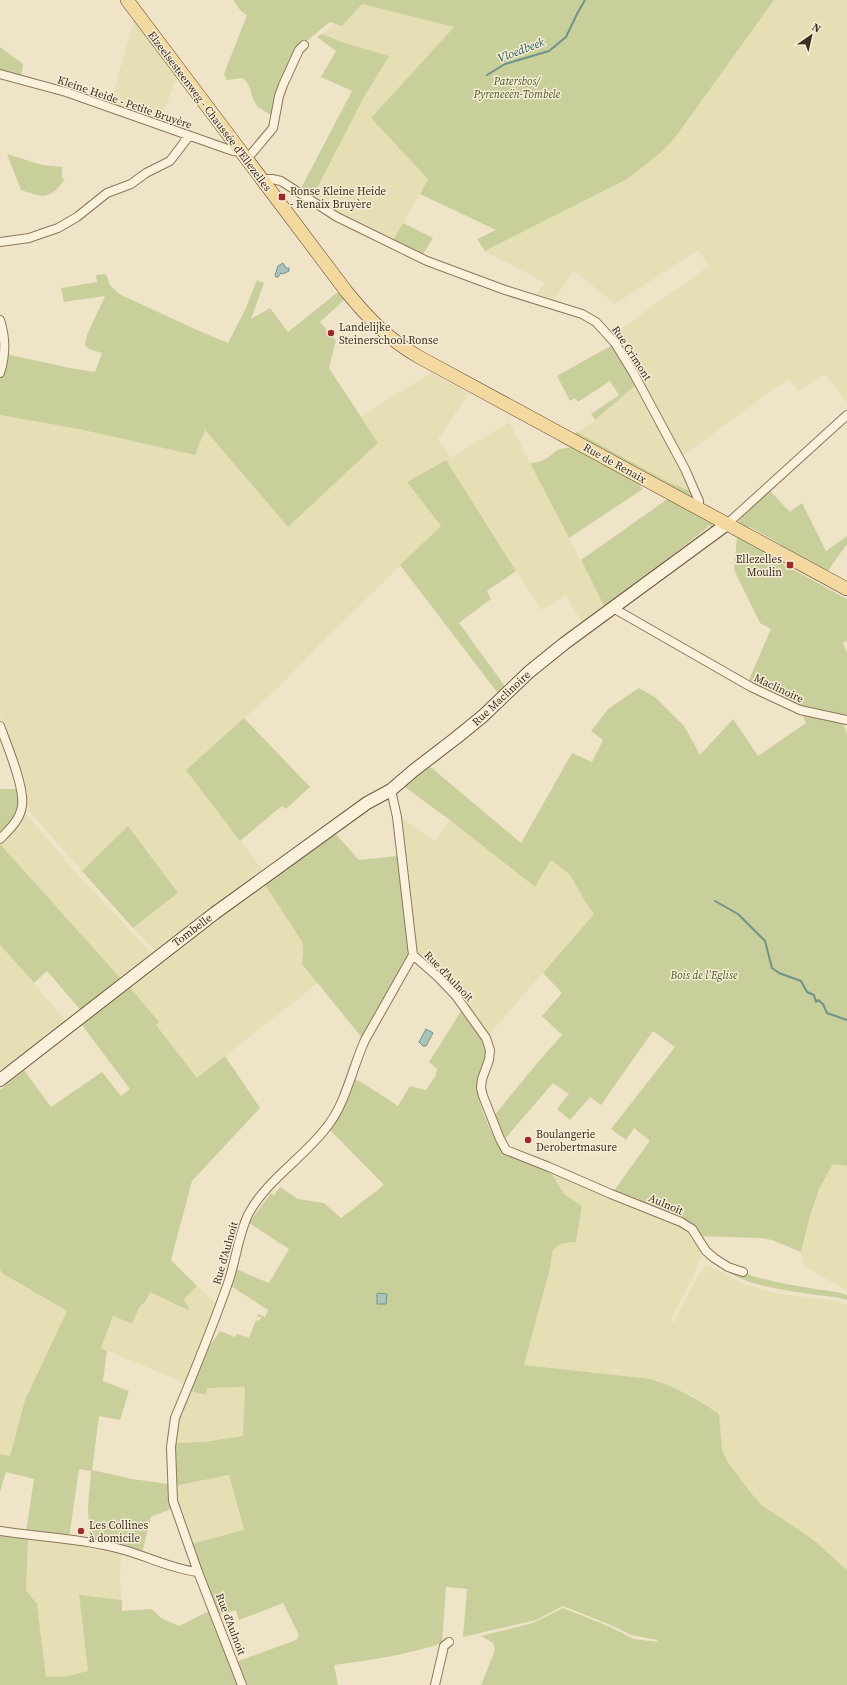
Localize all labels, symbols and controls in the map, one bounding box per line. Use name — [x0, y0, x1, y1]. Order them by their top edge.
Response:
north arrow — [791, 16, 831, 56]
text: N — [809, 20, 824, 37]
street label: Elzeelsesteenweg - Chaussée d'Ellezelles — [144, 28, 275, 195]
water label: Vloedbeek — [495, 34, 547, 66]
street label: Kleine Heide - Petite Bruyère — [56, 72, 195, 133]
park label: Patersbos/ Pyreneeën-Tombele — [473, 74, 561, 102]
place label: Ronse Kleine Heide - Renaix Bruyère — [290, 184, 387, 212]
marker: Ronse Kleine Heide - Renaix Bruyère — [277, 192, 287, 202]
place label: Landelijke Steinerschool Ronse — [339, 320, 439, 348]
street label: Rue Crimont — [608, 323, 655, 384]
marker: Landelijke Steinerschool Ronse — [326, 328, 336, 338]
street label: Rue de Renaix — [581, 440, 649, 487]
place label: Ellezelles Moulin — [736, 552, 782, 580]
marker: Ellezelles Moulin — [785, 560, 795, 570]
street label: Rue Maclinoire — [469, 667, 534, 729]
street label: Maclinoire — [751, 670, 806, 707]
street label: Tombelle — [169, 910, 215, 950]
street label: Rue d'Aulnoit — [421, 948, 477, 1005]
park label: Bois de l'Eglise — [670, 968, 738, 983]
place label: Boulangerie Derobertmasure — [536, 1127, 618, 1155]
marker: Boulangerie Derobertmasure — [523, 1135, 533, 1145]
street label: Aulnoit — [646, 1190, 686, 1219]
street label: Rue d'Aulnoit — [209, 1219, 242, 1286]
place label: Les Collines à domicile — [89, 1518, 148, 1546]
marker: Les Collines à domicile — [76, 1526, 86, 1536]
street label: Rue d'Aulnoit — [212, 1591, 249, 1658]

